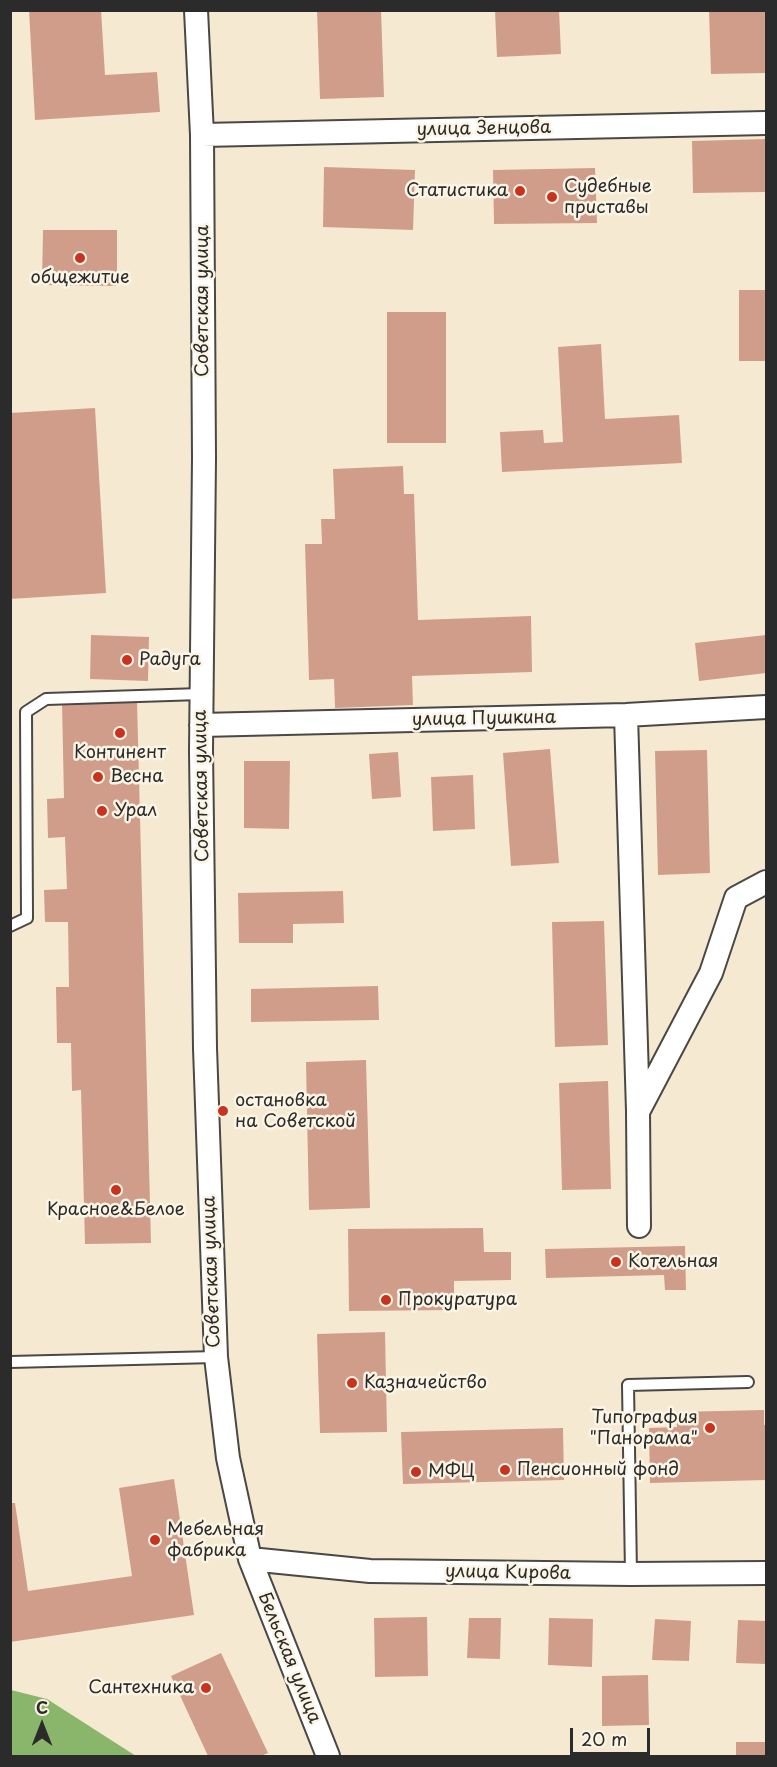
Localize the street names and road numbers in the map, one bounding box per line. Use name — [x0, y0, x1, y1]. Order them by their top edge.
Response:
street label: улица Зенцова — [417, 117, 551, 141]
street label: Советская улица — [192, 225, 214, 377]
street label: улица Пушкина — [412, 707, 556, 731]
street label: Советская улица — [190, 710, 214, 862]
street label: Советская улица — [199, 1196, 225, 1348]
street label: улица Кирова — [445, 1561, 571, 1585]
street label: Бельская улица — [253, 1589, 325, 1727]

